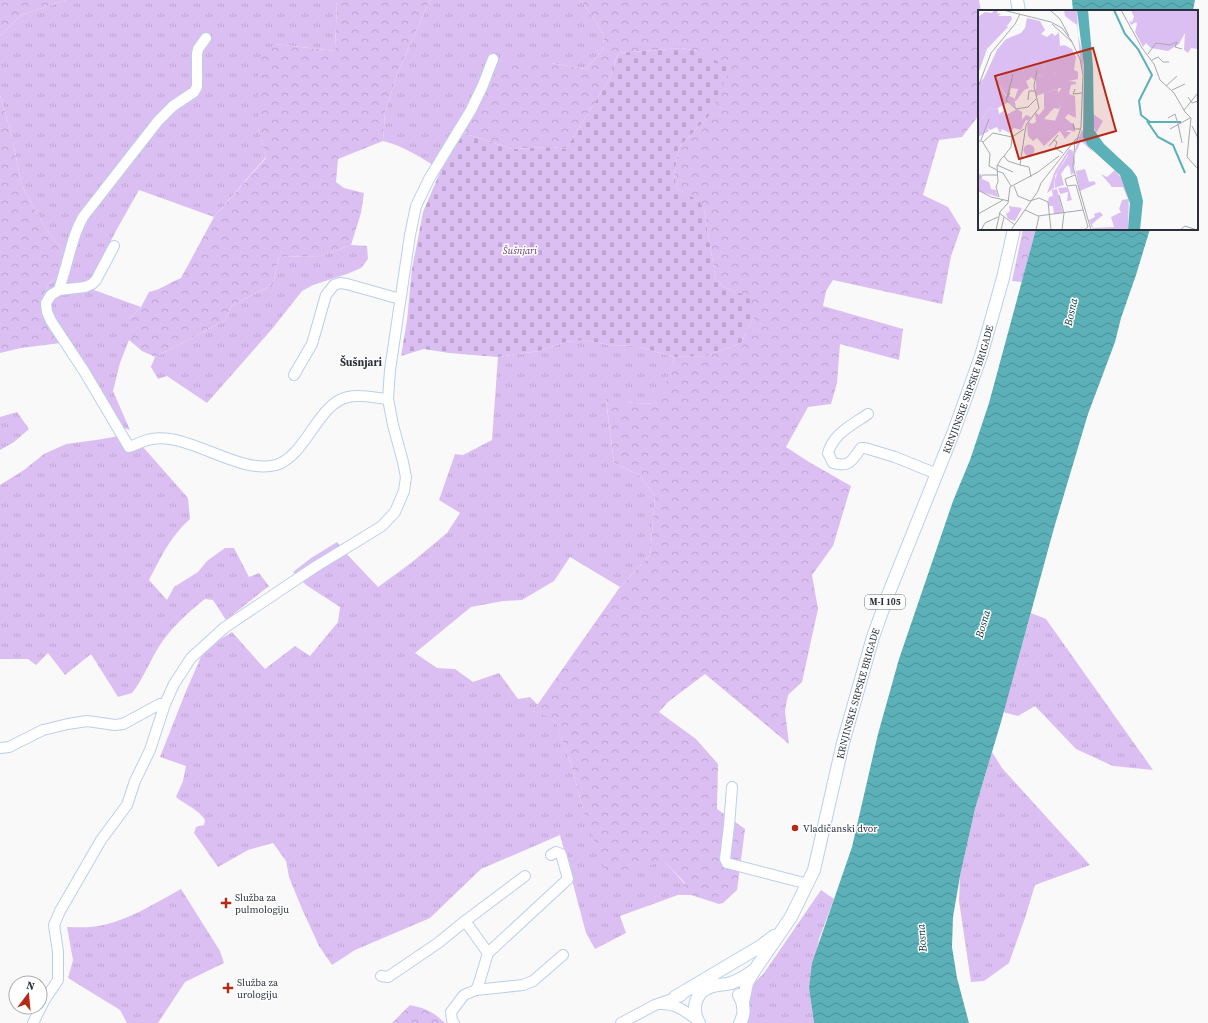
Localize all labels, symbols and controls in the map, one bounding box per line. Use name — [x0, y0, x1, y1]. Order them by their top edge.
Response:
inset map — [978, 10, 1198, 230]
park label: Šušnjari — [503, 244, 537, 257]
water label: Bosna — [1061, 297, 1081, 328]
street label: KRNJINSKE SRPSKE BRIGADE — [939, 323, 996, 455]
district label: Šušnjari — [340, 355, 383, 370]
road number: M-I 105 — [865, 595, 905, 609]
water label: Bosna — [972, 608, 994, 640]
street label: KRNJINSKE SRPSKE BRIGADE — [833, 626, 882, 760]
place label: Vladičanski dvor — [803, 822, 878, 835]
marker: Vladičanski dvor — [790, 823, 800, 833]
place label: Služba za pulmologiju — [235, 891, 289, 916]
marker: Služba za pulmologiju — [220, 897, 232, 909]
water label: Bosna — [913, 923, 931, 954]
north arrow — [8, 975, 48, 1015]
place label: Služba za urologiju — [237, 976, 279, 1001]
text: N — [25, 978, 37, 994]
marker: Služba za urologiju — [222, 982, 234, 994]

